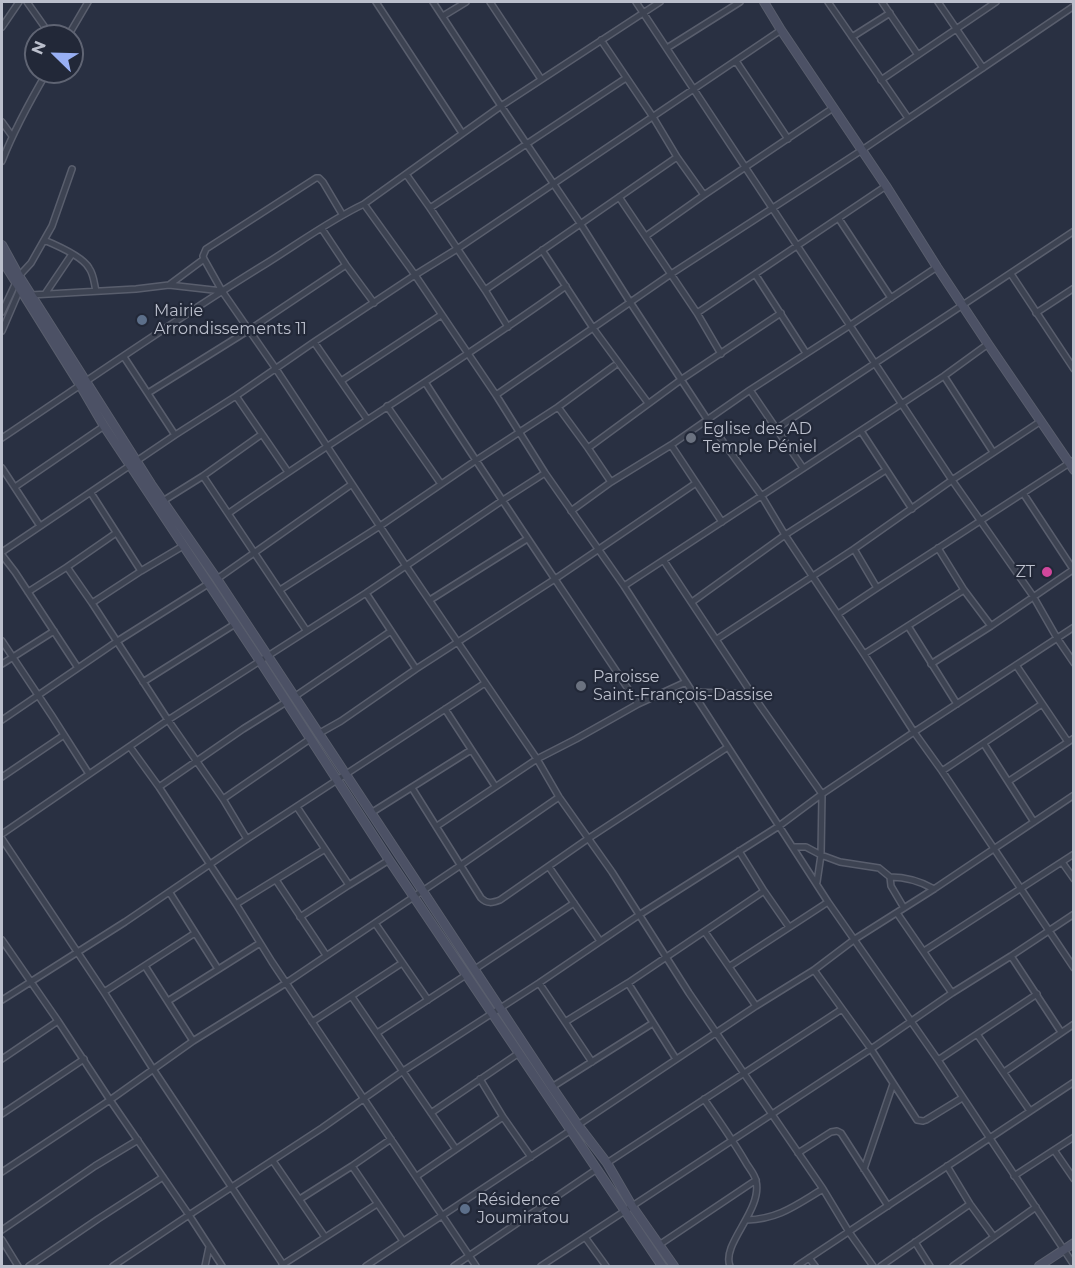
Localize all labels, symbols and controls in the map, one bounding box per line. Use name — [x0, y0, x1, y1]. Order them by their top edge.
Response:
north arrow — [24, 24, 84, 84]
text: N — [28, 38, 50, 57]
place label: Mairie Arrondissements 11 — [154, 301, 307, 339]
marker: Mairie Arrondissements 11 — [135, 313, 149, 327]
place label: Eglise des AD Temple Péniel — [703, 419, 817, 457]
marker: Eglise des AD Temple Péniel — [684, 431, 698, 445]
place label: ZT — [1015, 562, 1035, 582]
marker: ZT — [1040, 565, 1054, 579]
place label: Paroisse Saint-François-Dassise — [593, 667, 773, 705]
marker: Paroisse Saint-François-Dassise — [574, 679, 588, 693]
place label: Résidence Joumiratou — [477, 1190, 569, 1228]
marker: Résidence Joumiratou — [458, 1202, 472, 1216]

